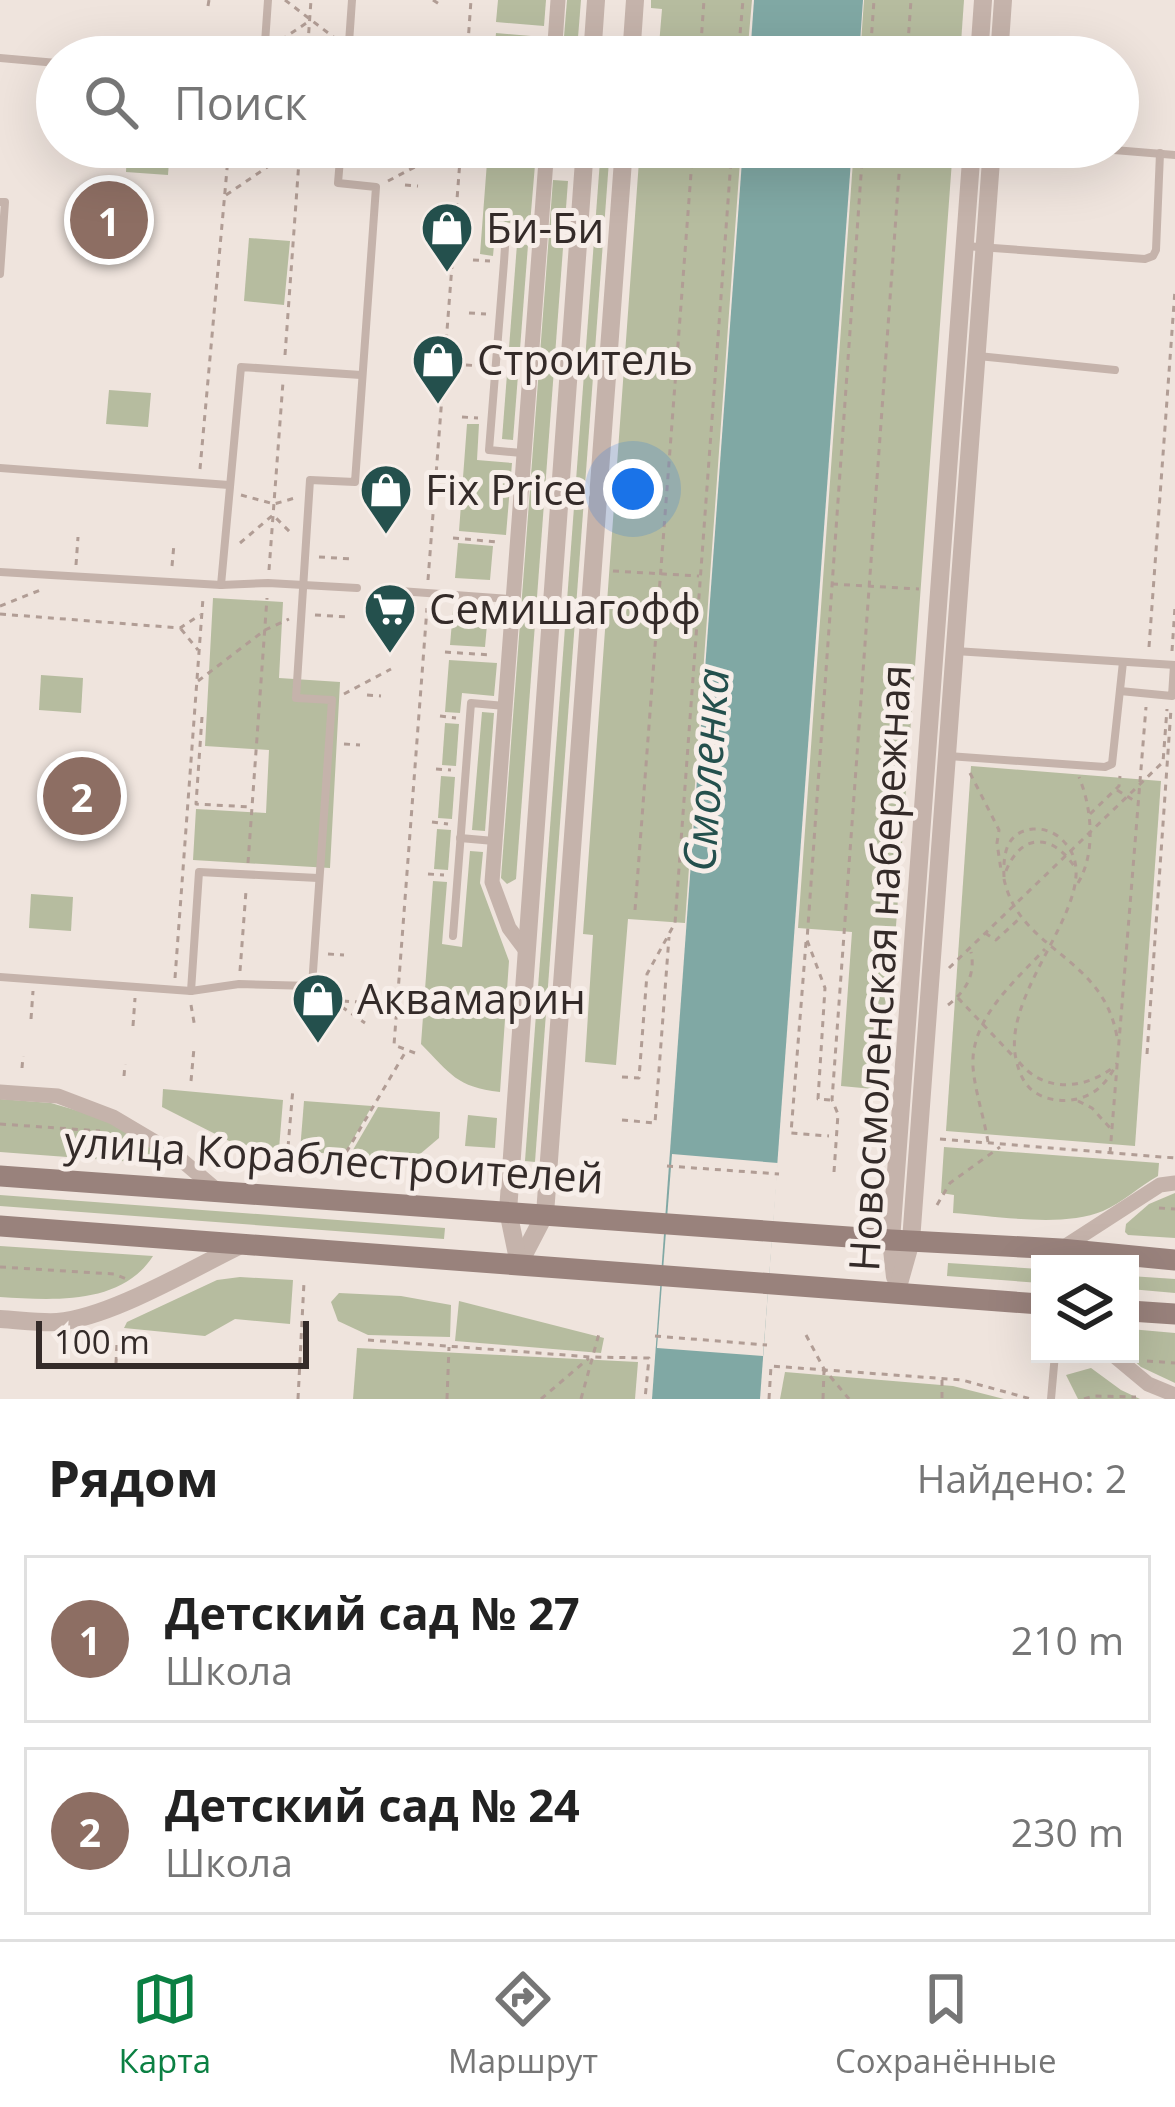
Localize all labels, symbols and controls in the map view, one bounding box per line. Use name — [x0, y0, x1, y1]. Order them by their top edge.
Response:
search box — [36, 36, 1139, 168]
icon: search — [78, 69, 144, 135]
text: Поиск — [174, 72, 307, 133]
pin: 1 — [70, 175, 148, 265]
place label: Би-Би — [486, 198, 604, 255]
shop icon: Би-Би — [419, 200, 475, 274]
place label: Строитель — [477, 330, 693, 387]
shop icon: Строитель — [410, 332, 466, 406]
your location — [603, 459, 663, 519]
place label: Fix Price — [425, 460, 587, 517]
shop icon: Fix Price — [358, 462, 414, 536]
place label: Семишагофф — [429, 579, 701, 636]
supermarket icon: Семишагофф — [362, 581, 418, 655]
street label: Новосмоленская набережная — [834, 663, 923, 1273]
water label: Смоленка — [667, 666, 742, 874]
pin: 2 — [43, 751, 121, 841]
place label: Аквамарин — [357, 969, 586, 1026]
shop icon: Аквамарин — [290, 971, 346, 1045]
street label: улица Кораблестроителей — [63, 1111, 605, 1206]
map controls — [1031, 1255, 1139, 1363]
button: layers — [1031, 1255, 1139, 1363]
scale bar — [36, 1315, 309, 1368]
text: 100 m — [54, 1319, 150, 1364]
text: Рядом — [48, 1442, 219, 1512]
text: Найдено: 2 — [917, 1451, 1127, 1504]
text: Детский сад № 27 — [165, 1582, 580, 1643]
text: 1 — [79, 1613, 101, 1666]
text: 210 m — [1011, 1613, 1124, 1666]
text: Школа — [165, 1643, 293, 1696]
text: Детский сад № 24 — [165, 1774, 580, 1835]
text: 2 — [79, 1805, 101, 1858]
text: 230 m — [1011, 1805, 1124, 1858]
text: Школа — [165, 1835, 293, 1888]
tab: Карта — [119, 1966, 211, 2083]
tab: Маршрут — [448, 1966, 598, 2083]
tab: Сохранённые — [835, 1966, 1056, 2083]

